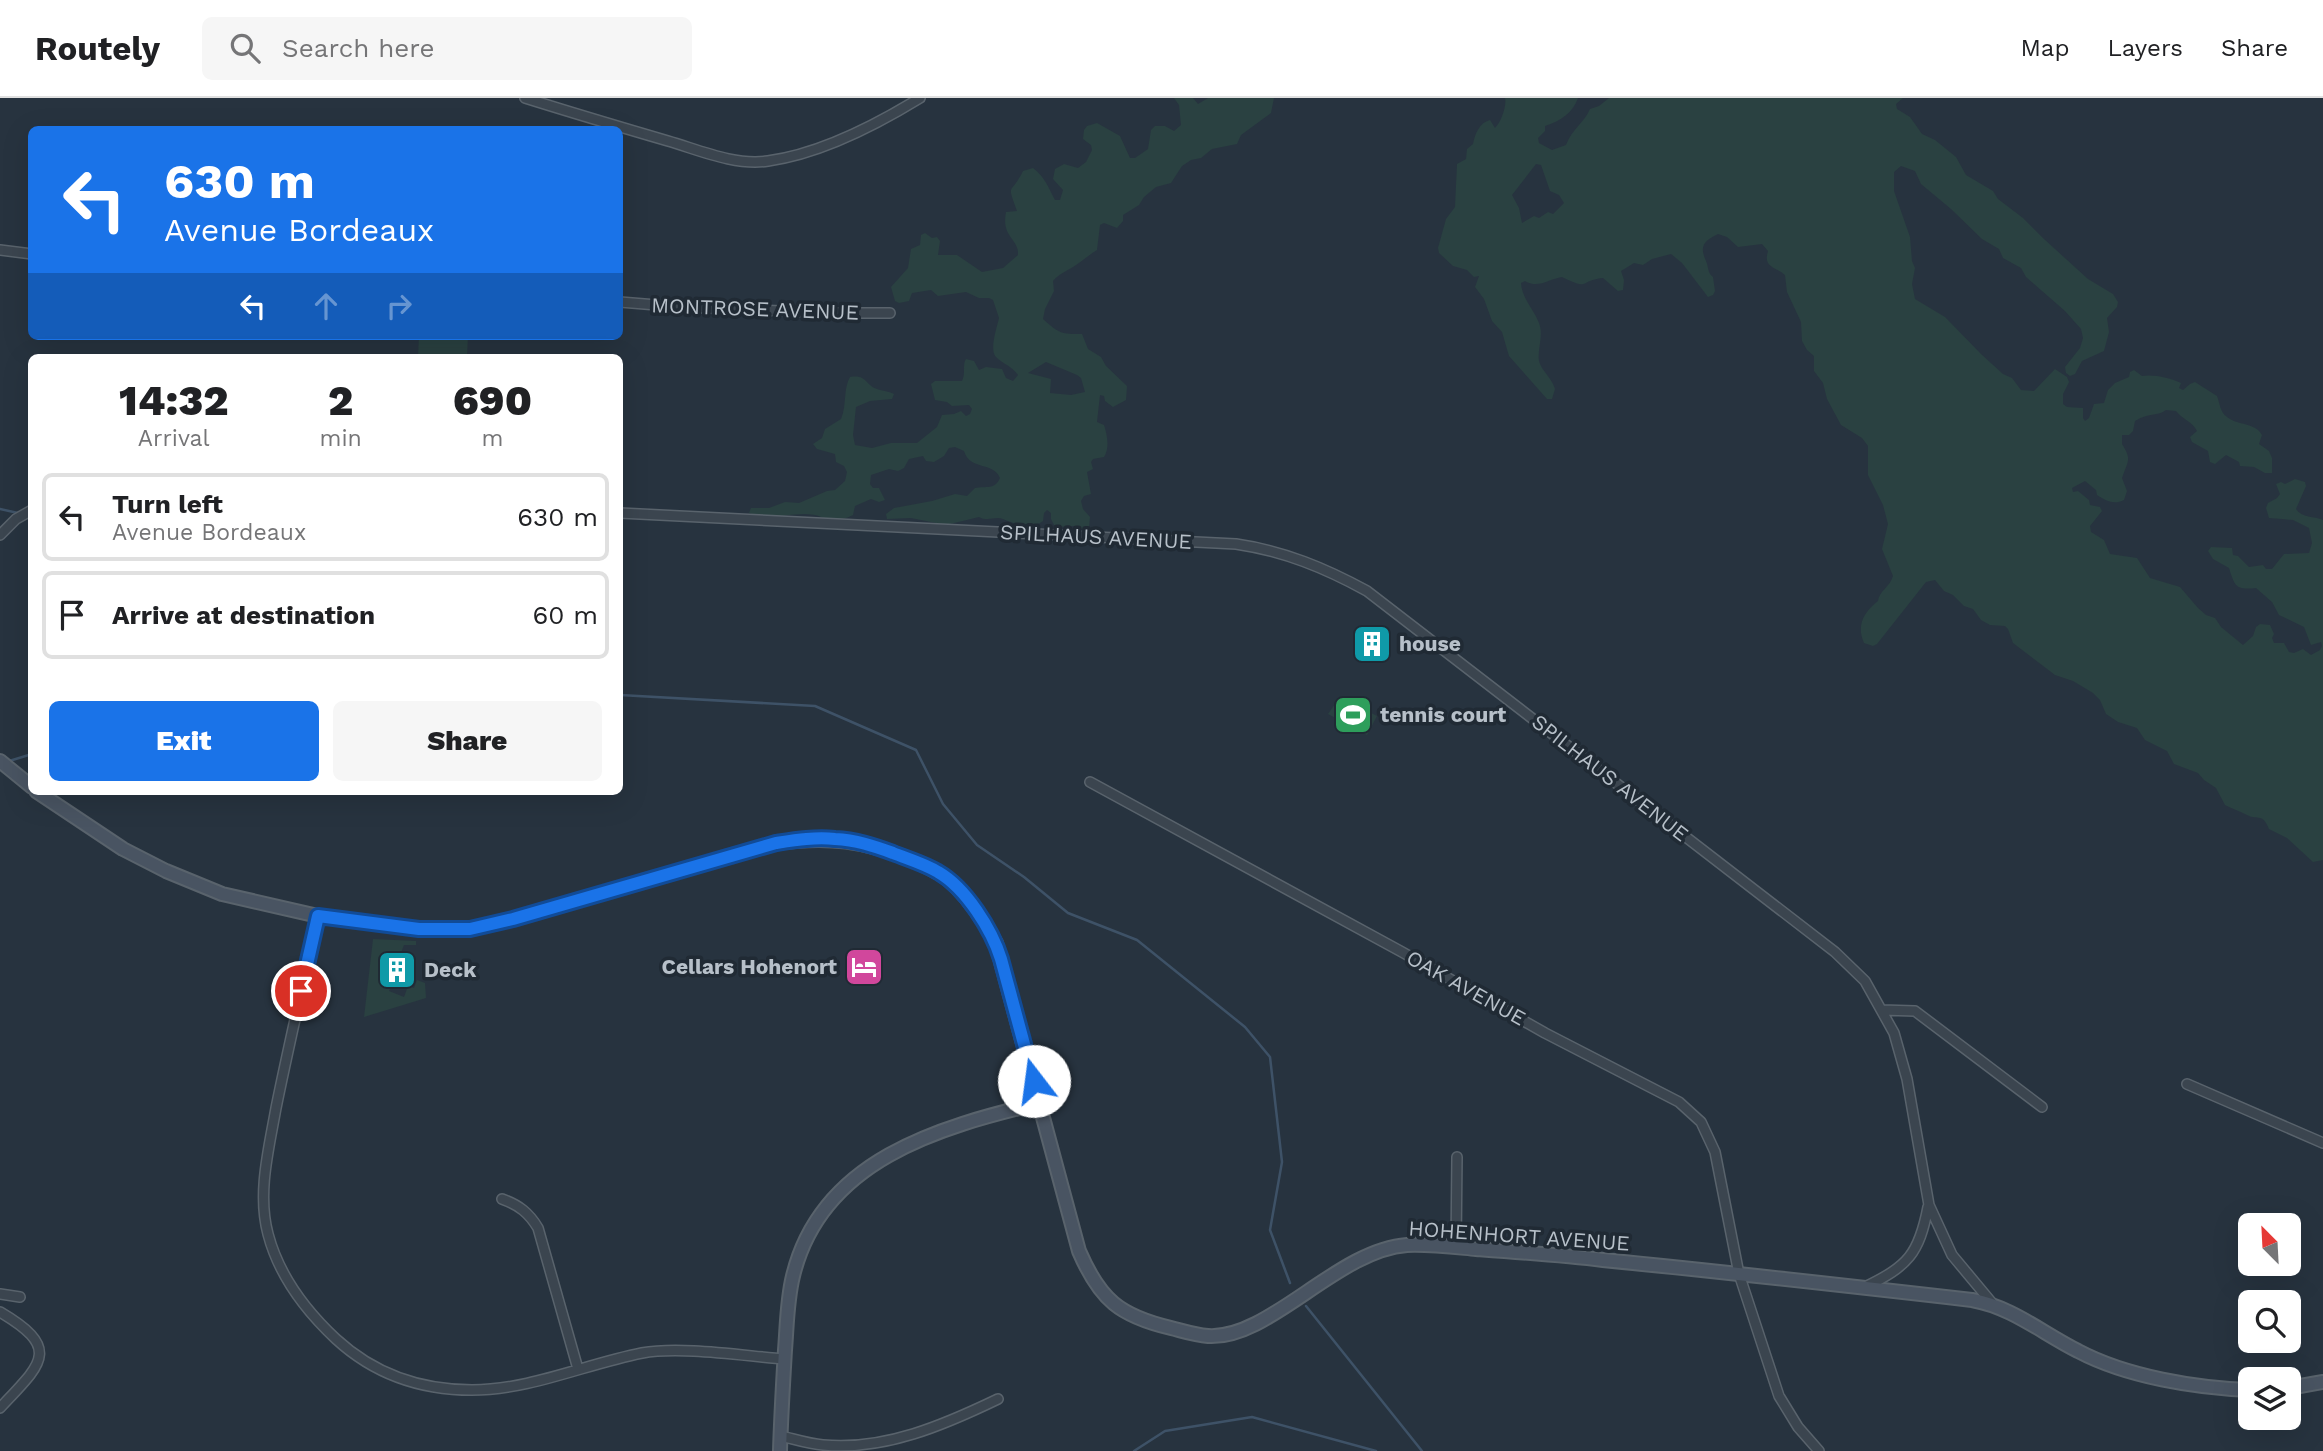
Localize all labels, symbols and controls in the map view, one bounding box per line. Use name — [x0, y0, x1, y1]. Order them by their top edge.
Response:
search box — [202, 17, 692, 80]
text: Routely — [35, 29, 160, 68]
icon: search — [226, 29, 264, 67]
text: Search here — [282, 33, 434, 63]
text: Map — [2021, 34, 2069, 62]
text: Layers — [2107, 34, 2183, 62]
text: Share — [2221, 34, 2288, 62]
text: 630 m — [164, 152, 315, 210]
icon: left — [49, 154, 140, 245]
text: Avenue Bordeaux — [164, 211, 434, 249]
icon: left — [234, 287, 272, 325]
icon: ahead — [307, 287, 345, 325]
icon: right — [380, 287, 418, 325]
street label: MONTROSE AVENUE — [651, 292, 859, 325]
text: 14:32 — [119, 376, 229, 425]
text: 2 — [328, 376, 353, 425]
text: 690 — [453, 376, 532, 425]
text: Arrival — [138, 425, 210, 452]
text: min — [320, 425, 362, 452]
text: m — [481, 425, 503, 452]
text: Turn left — [112, 489, 223, 519]
icon: left — [53, 498, 91, 536]
text: 630 m — [517, 502, 598, 532]
text: Avenue Bordeaux — [112, 519, 306, 546]
street label: SPILHAUS AVENUE — [1000, 519, 1192, 554]
icon: arrive — [53, 596, 91, 634]
text: Arrive at destination — [112, 600, 375, 630]
text: 60 m — [532, 600, 598, 630]
building icon: house — [1351, 623, 1393, 665]
place label: house — [1399, 631, 1461, 656]
sports icon: tennis court — [1332, 694, 1374, 736]
button: Exit — [49, 701, 319, 781]
button: Share — [333, 701, 602, 781]
place label: tennis court — [1380, 702, 1506, 727]
street label: SPILHAUS AVENUE — [1527, 709, 1694, 846]
street label: OAK AVENUE — [1402, 945, 1530, 1031]
hotel icon: Cellars Hohenort — [843, 946, 885, 988]
building icon: Deck — [376, 949, 418, 991]
place label: Cellars Hohenort — [662, 954, 837, 979]
place label: Deck — [424, 957, 477, 982]
pin — [271, 961, 331, 1021]
icon: arrive — [282, 972, 320, 1010]
position arrow — [997, 1044, 1071, 1118]
north arrow — [2238, 1213, 2301, 1276]
map controls — [2238, 1213, 2301, 1430]
street label: HOHENHORT AVENUE — [1408, 1215, 1631, 1256]
button: search — [2238, 1290, 2301, 1353]
button: layers — [2238, 1367, 2301, 1430]

